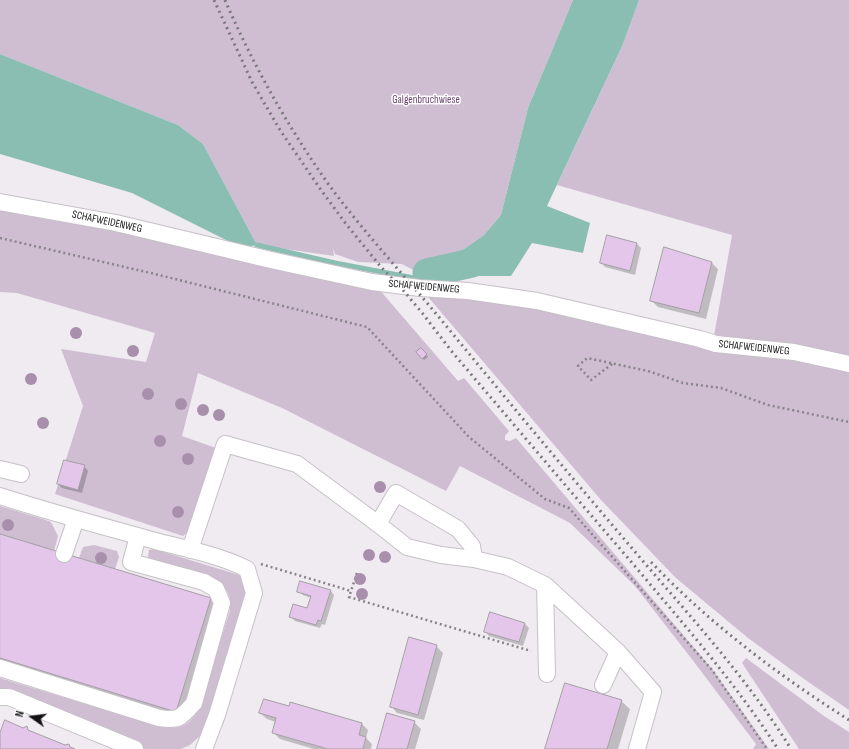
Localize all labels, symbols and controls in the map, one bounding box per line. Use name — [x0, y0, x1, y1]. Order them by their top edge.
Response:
park label: Galgenbruchwiese — [392, 93, 460, 107]
street label: SCHAFWEIDENWEG — [71, 208, 143, 236]
street label: SCHAFWEIDENWEG — [388, 277, 460, 297]
street label: SCHAFWEIDENWEG — [718, 338, 790, 358]
north arrow — [12, 697, 52, 737]
text: N — [13, 710, 27, 718]

